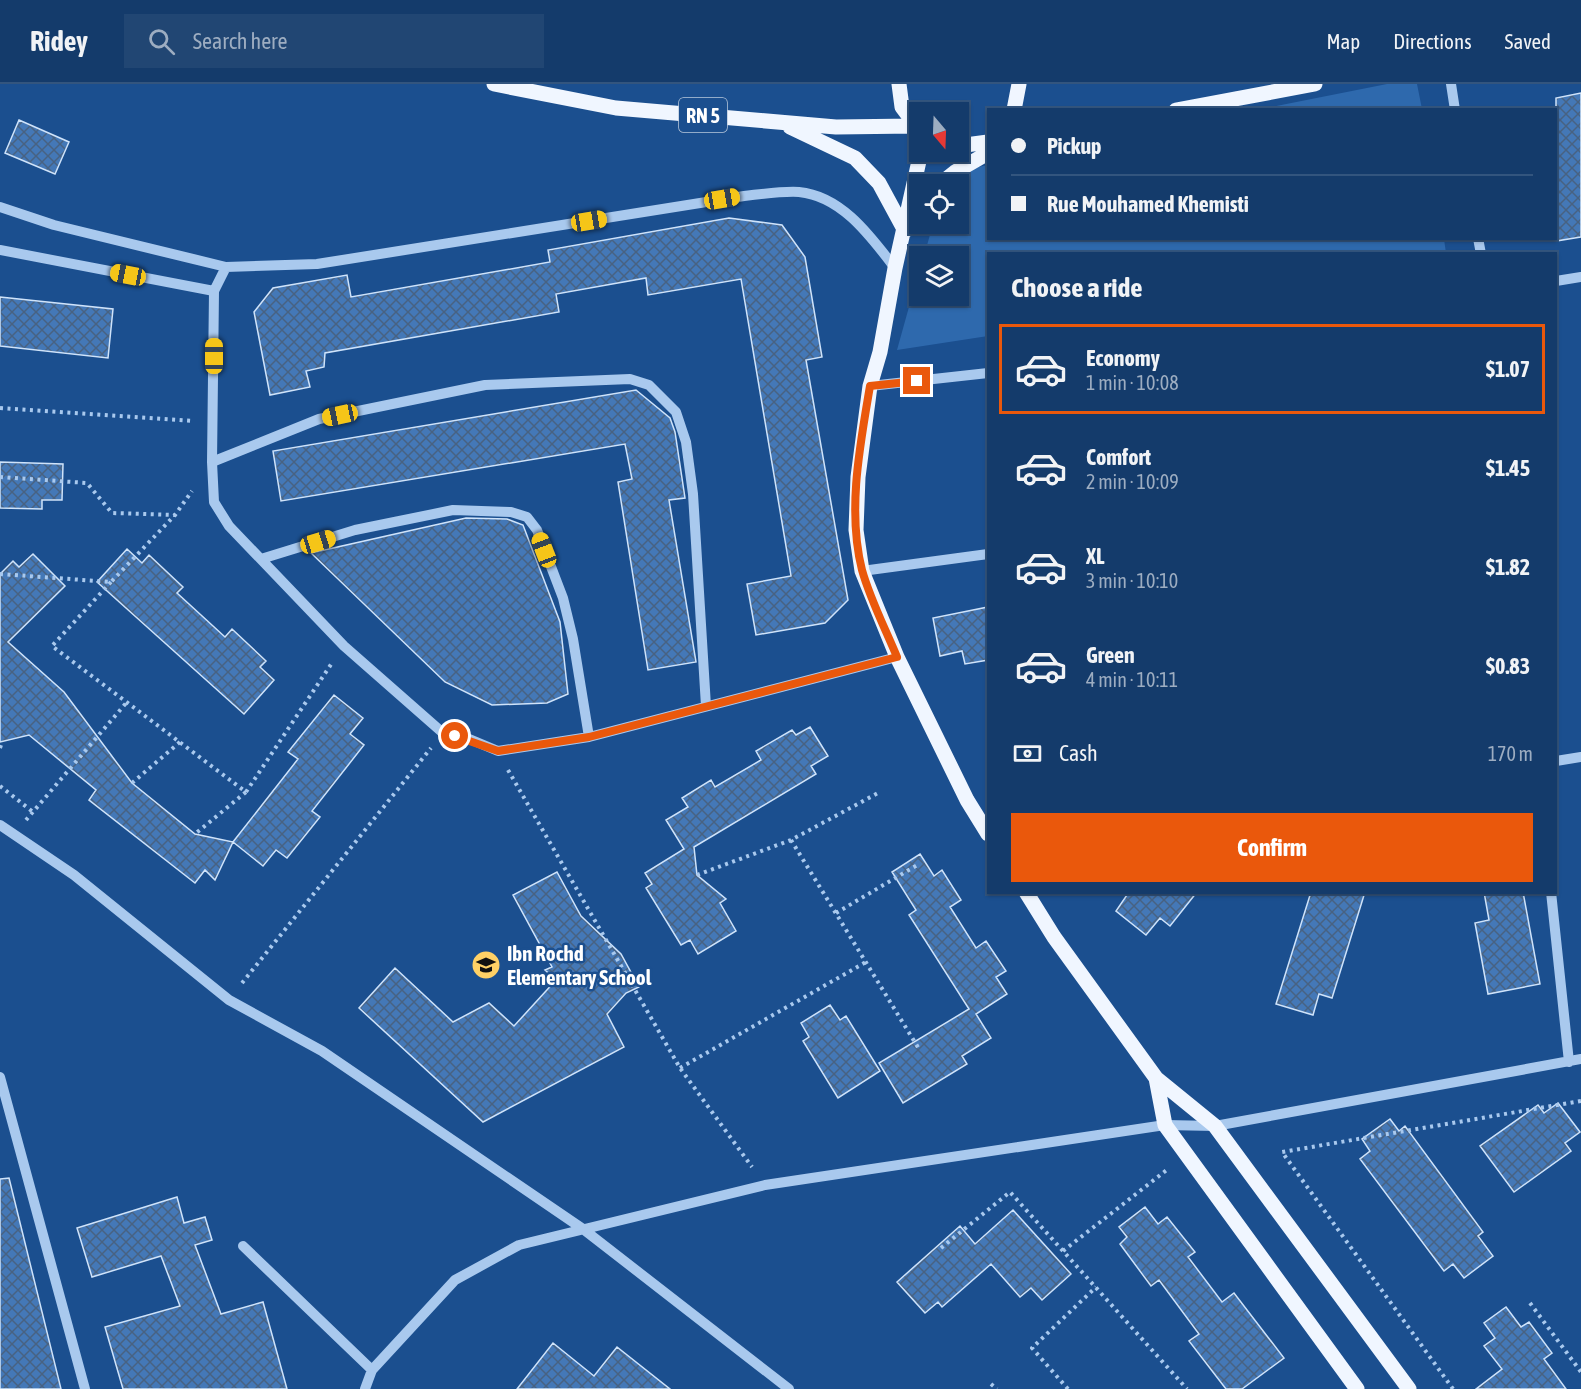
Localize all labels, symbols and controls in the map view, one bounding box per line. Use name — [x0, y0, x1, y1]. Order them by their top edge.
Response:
search box — [124, 14, 544, 68]
text: Ridey — [30, 25, 88, 57]
icon: search — [145, 25, 178, 58]
text: Search here — [193, 28, 288, 54]
text: Map — [1326, 29, 1360, 53]
text: Directions — [1393, 29, 1472, 53]
text: Saved — [1505, 29, 1551, 53]
road number: RN 5 — [679, 98, 727, 132]
north arrow — [909, 102, 969, 162]
map controls — [909, 102, 969, 306]
text: Pickup — [1047, 133, 1102, 159]
button: locate — [909, 174, 969, 234]
car — [703, 187, 741, 211]
text: Rue Mouhamed Khemisti — [1047, 191, 1249, 217]
car — [570, 209, 608, 233]
button: layers — [909, 246, 969, 306]
car — [109, 263, 147, 287]
text: Choose a ride — [1011, 272, 1143, 303]
car — [205, 338, 223, 374]
icon: car — [1014, 342, 1068, 396]
text: Economy — [1086, 345, 1160, 371]
text: $1.07 — [1486, 356, 1530, 382]
route end — [903, 367, 930, 394]
text: 1 min · 10:08 — [1086, 371, 1179, 394]
car — [321, 402, 359, 428]
icon: car — [1014, 441, 1068, 495]
text: Comfort — [1086, 444, 1151, 470]
text: $1.45 — [1486, 455, 1530, 481]
text: 2 min · 10:09 — [1086, 470, 1179, 493]
car — [298, 528, 338, 556]
car — [529, 530, 559, 570]
icon: car — [1014, 540, 1068, 594]
text: XL — [1086, 543, 1104, 569]
text: $1.82 — [1486, 554, 1530, 580]
text: 3 min · 10:10 — [1086, 569, 1178, 592]
icon: car — [1014, 639, 1068, 693]
text: Green — [1086, 642, 1135, 668]
text: $0.83 — [1486, 653, 1530, 679]
text: 4 min · 10:11 — [1086, 668, 1178, 691]
route start — [441, 722, 468, 749]
icon: cash — [1011, 737, 1044, 770]
text: Cash — [1059, 740, 1098, 766]
text: 170 m — [1488, 742, 1533, 765]
button: Confirm — [1011, 813, 1533, 882]
place label: Ibn Rochd Elementary School — [507, 941, 652, 989]
school or university icon: Ibn Rochd Elementary School — [470, 949, 502, 981]

